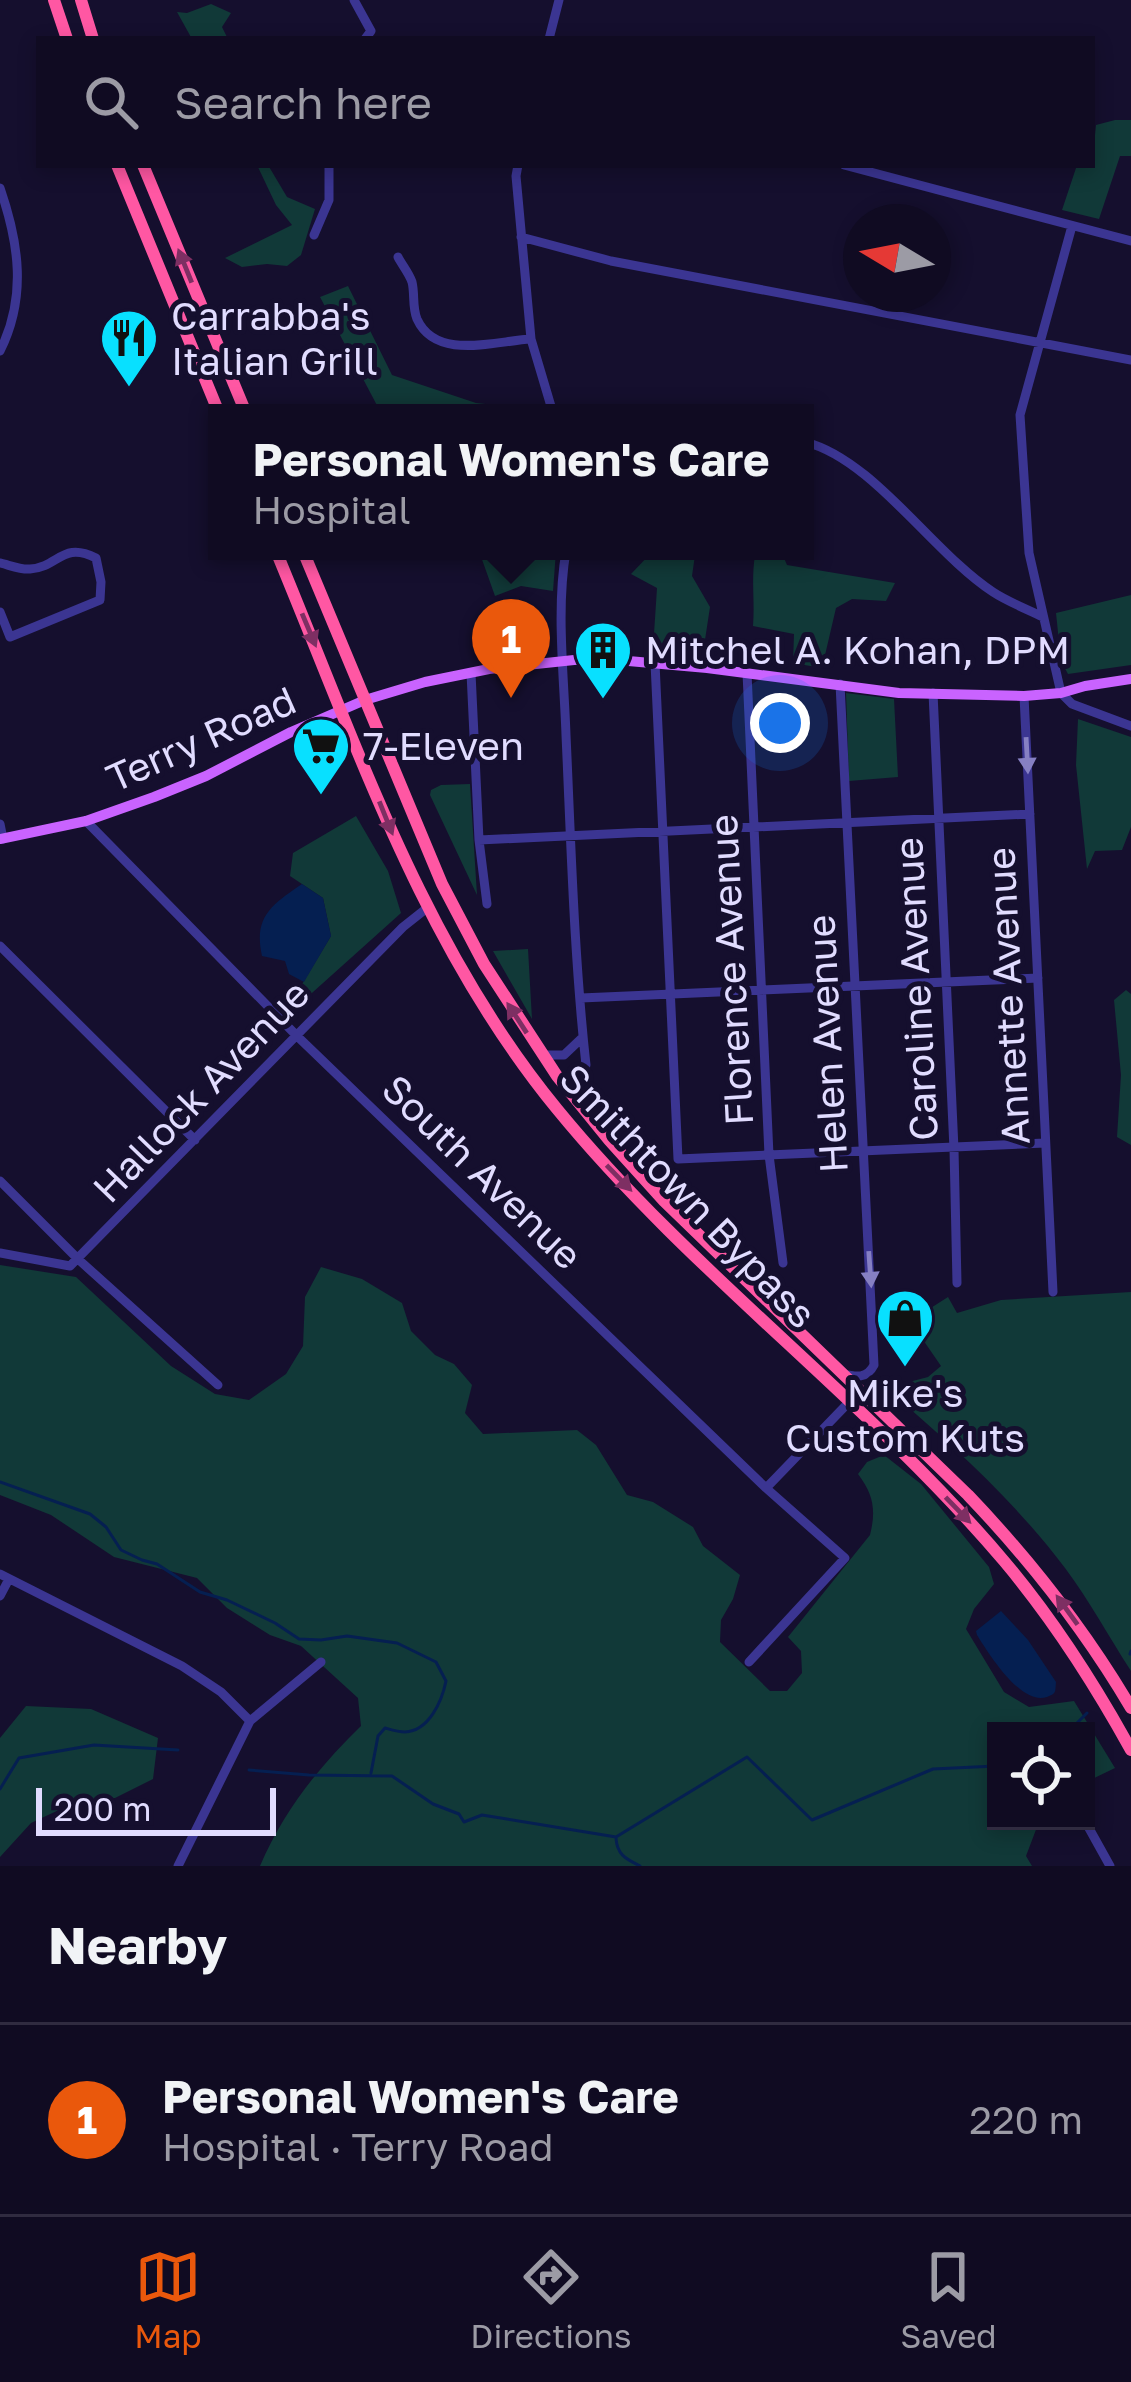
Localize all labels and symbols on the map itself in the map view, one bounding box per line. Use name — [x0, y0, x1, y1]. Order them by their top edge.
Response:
north arrow — [843, 204, 951, 312]
one-way arrow — [175, 248, 194, 284]
place label: Carrabba's Italian Grill — [171, 292, 378, 384]
restaurant icon: Carrabba's Italian Grill — [98, 307, 160, 389]
pin: 1 — [472, 599, 550, 698]
one-way arrow — [300, 613, 319, 649]
building icon: Mitchel A. Kohan, DPM — [572, 619, 634, 701]
place label: Mitchel A. Kohan, DPM — [645, 626, 1070, 673]
street label: Terry Road — [99, 676, 303, 801]
your location — [750, 693, 810, 753]
supermarket icon: 7-Eleven — [290, 715, 352, 797]
place label: 7-Eleven — [363, 722, 524, 769]
one-way arrow — [1018, 737, 1037, 775]
one-way arrow — [377, 800, 396, 836]
street label: Florence Avenue — [699, 813, 762, 1127]
street label: Caroline Avenue — [884, 836, 947, 1142]
street label: Annette Avenue — [976, 846, 1039, 1146]
street label: Helen Avenue — [796, 914, 857, 1174]
street label: Hallock Avenue — [83, 970, 318, 1211]
one-way arrow — [507, 1001, 529, 1034]
street label: Smithtown Bypass — [551, 1054, 826, 1337]
street label: South Avenue — [373, 1065, 592, 1278]
one-way arrow — [605, 1164, 633, 1192]
one-way arrow — [861, 1251, 880, 1289]
shop icon: Mike's Custom Kuts — [874, 1287, 936, 1369]
place label: Mike's Custom Kuts — [785, 1369, 1025, 1461]
one-way arrow — [943, 1495, 971, 1524]
one-way arrow — [1055, 1595, 1079, 1626]
scale bar — [36, 1782, 276, 1835]

